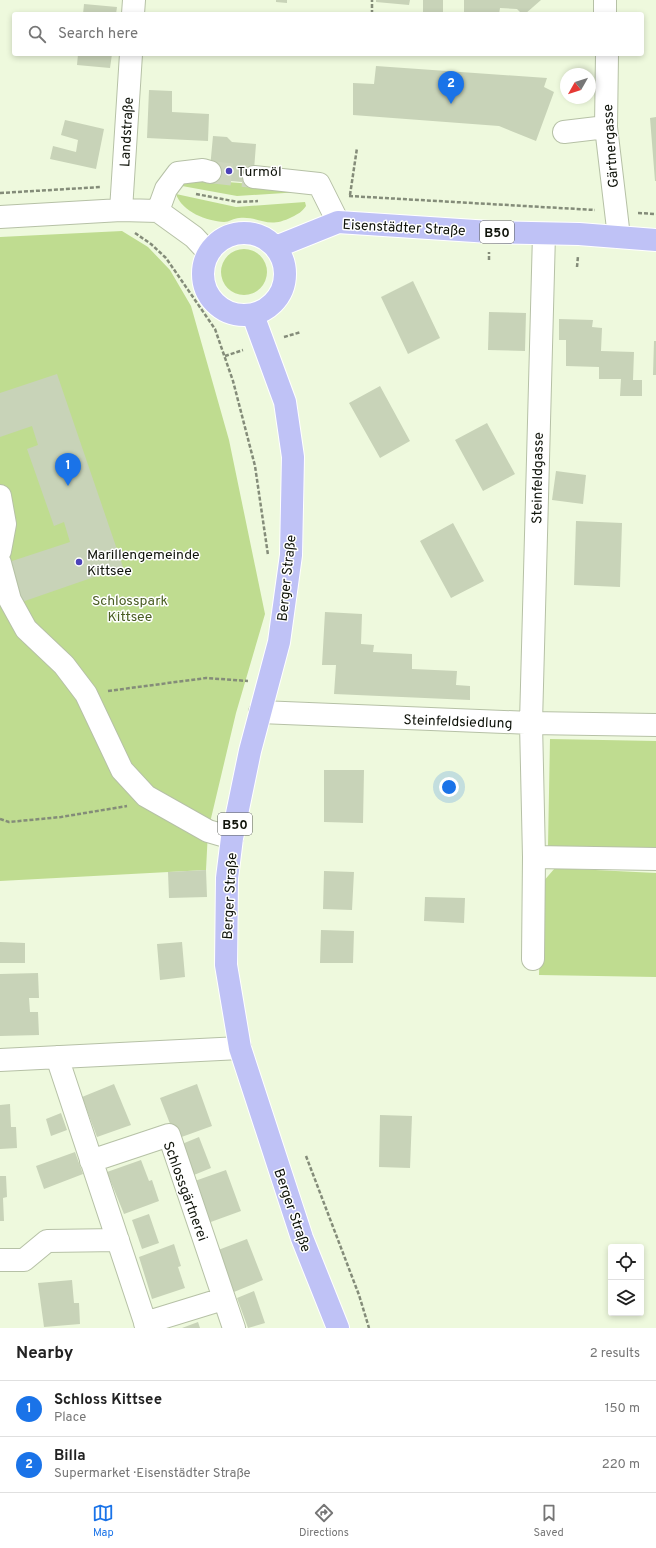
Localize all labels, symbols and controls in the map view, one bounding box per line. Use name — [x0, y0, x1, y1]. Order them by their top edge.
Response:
search box — [12, 12, 644, 56]
icon: search — [26, 23, 48, 45]
text: Search here — [58, 25, 138, 44]
north arrow — [560, 68, 596, 104]
pin: 2 — [438, 71, 464, 104]
street label: Landstraße — [117, 97, 138, 168]
street label: Gärtnergasse — [600, 103, 623, 188]
place label: Turmöl — [237, 164, 282, 181]
marker: Turmöl — [224, 166, 234, 176]
street label: Eisenstädter Straße — [342, 217, 466, 240]
road number: B50 — [480, 221, 514, 243]
street label: Steinfeldgasse — [529, 432, 548, 524]
pin: 1 — [55, 453, 81, 486]
street label: Berger Straße — [274, 534, 300, 622]
place label: Marillengemeinde Kittsee — [87, 547, 200, 580]
marker: Marillengemeinde Kittsee — [74, 557, 84, 567]
park label: Schlosspark Kittsee — [92, 593, 168, 626]
street label: Steinfeldsiedlung — [403, 712, 513, 733]
your location — [439, 777, 459, 797]
road number: B50 — [218, 813, 252, 835]
street label: Berger Straße — [220, 852, 241, 940]
street label: Schlossgärtnerei — [159, 1139, 211, 1244]
street label: Berger Straße — [269, 1167, 314, 1254]
map controls — [608, 1244, 644, 1316]
button: locate — [608, 1244, 644, 1280]
button: layers — [608, 1280, 644, 1316]
text: Nearby — [16, 1343, 73, 1365]
text: 2 results — [590, 1346, 640, 1362]
text: Schloss Kittsee — [54, 1391, 162, 1410]
text: 1 — [26, 1401, 32, 1417]
text: 150 m — [605, 1401, 640, 1417]
text: Place — [54, 1410, 86, 1426]
text: Billa — [54, 1447, 86, 1466]
text: 2 — [25, 1457, 33, 1473]
text: 220 m — [602, 1457, 640, 1473]
text: Supermarket · Eisenstädter Straße — [54, 1466, 251, 1482]
tab: Map — [92, 1502, 114, 1540]
tab: Directions — [299, 1502, 349, 1540]
tab: Saved — [533, 1502, 564, 1540]

